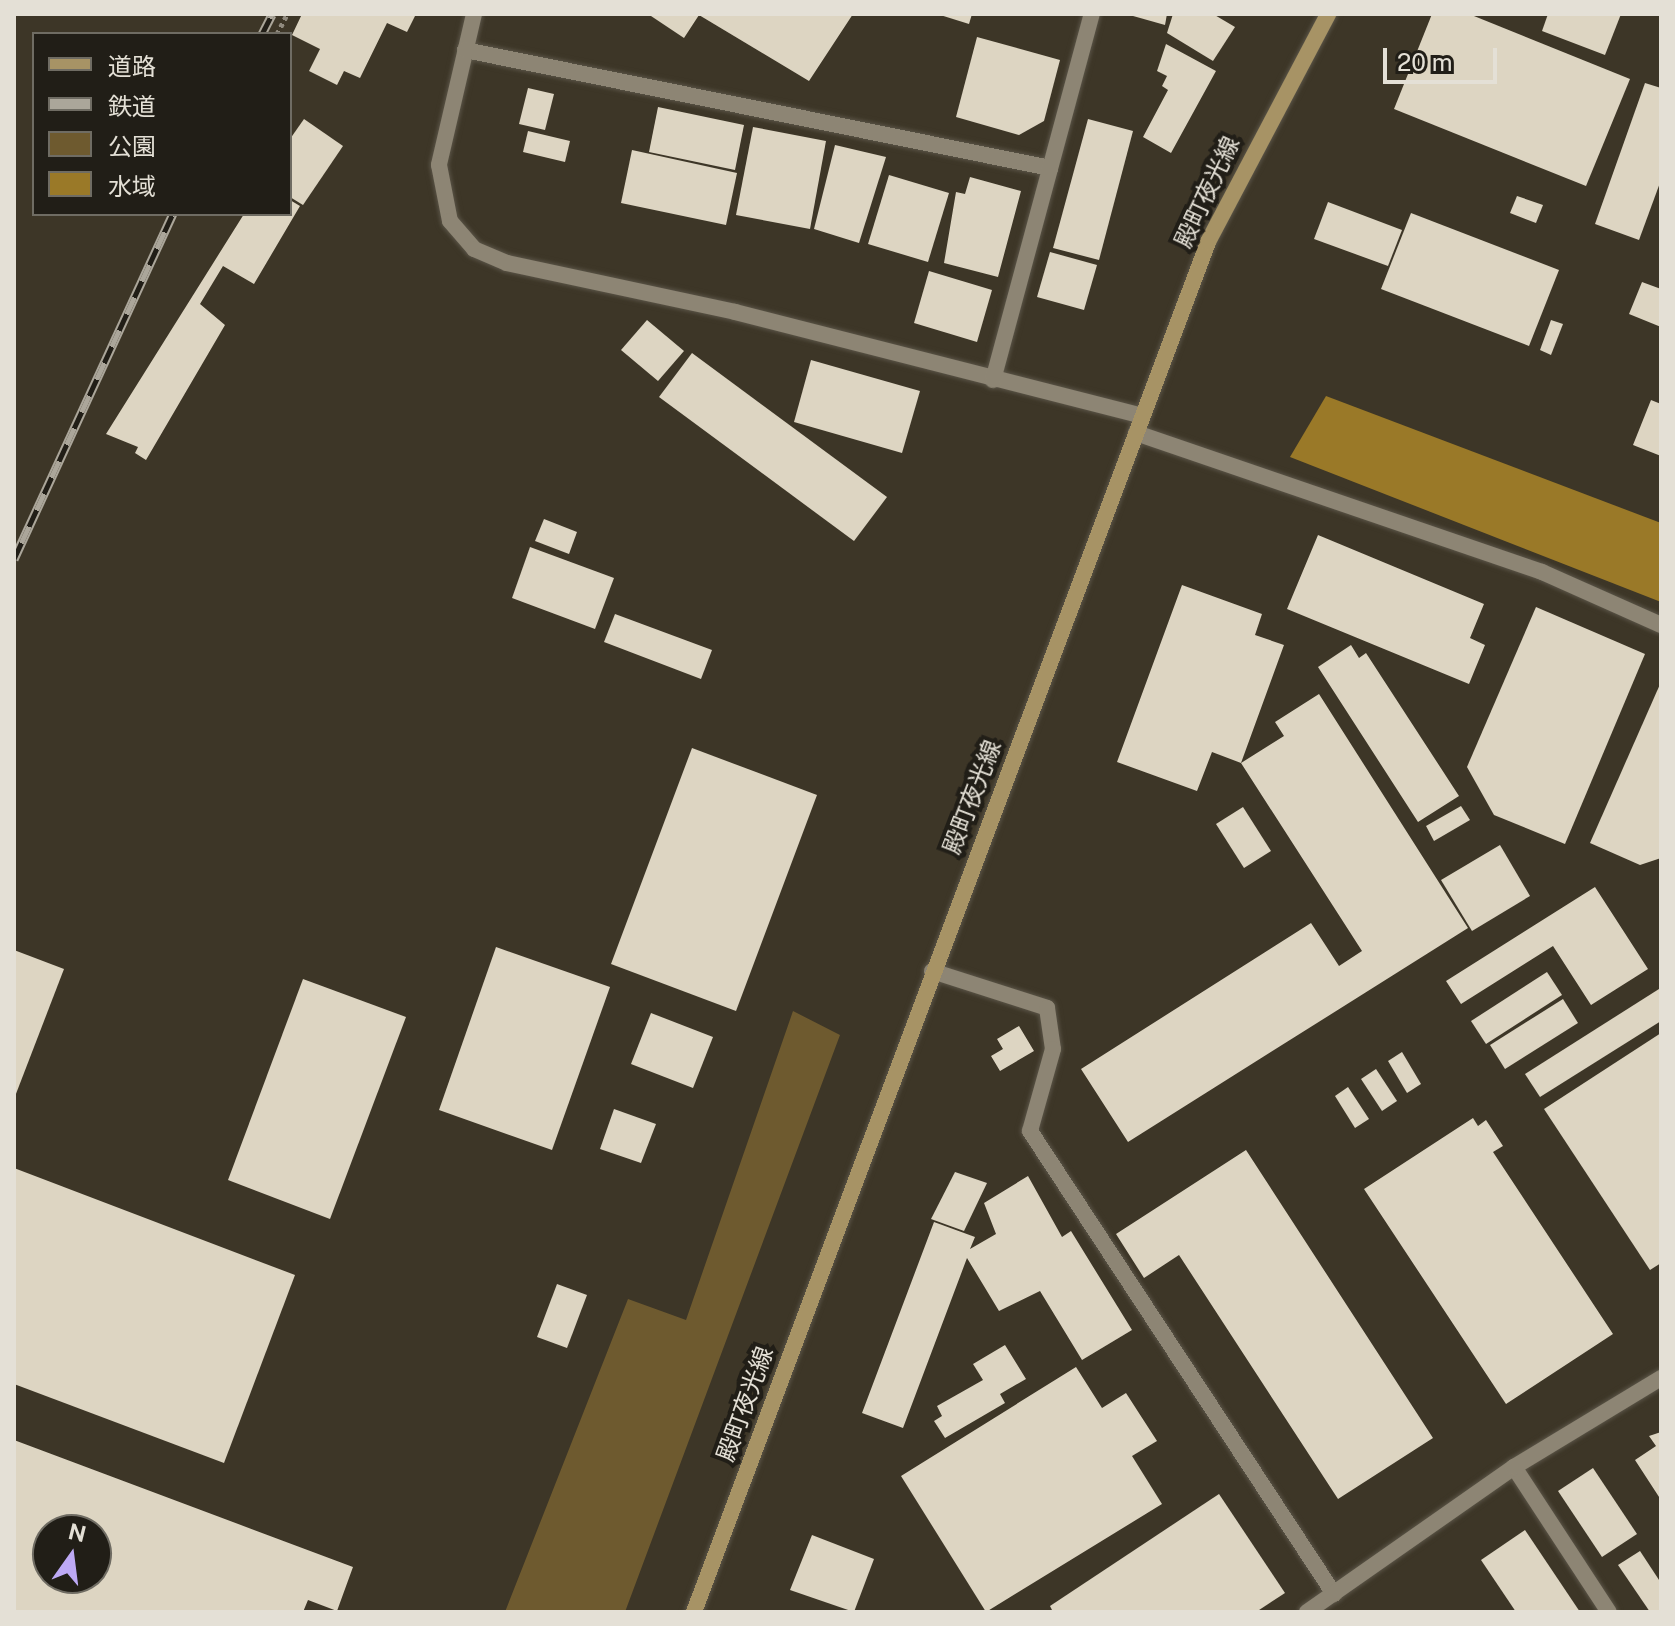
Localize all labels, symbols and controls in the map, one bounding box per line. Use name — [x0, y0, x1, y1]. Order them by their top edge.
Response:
legend — [32, 32, 292, 216]
scale bar — [1387, 32, 1501, 82]
text: 20 m — [1397, 48, 1453, 76]
text: 道路 — [108, 52, 156, 80]
text: 鉄道 — [108, 92, 156, 120]
text: 公園 — [108, 132, 156, 160]
street label: 殿町夜光線 — [1169, 132, 1245, 252]
text: 水域 — [108, 172, 156, 200]
street label: 殿町夜光線 — [937, 736, 1007, 858]
street label: 殿町夜光線 — [711, 1343, 779, 1465]
north arrow — [32, 1514, 112, 1594]
text: N — [66, 1518, 89, 1547]

